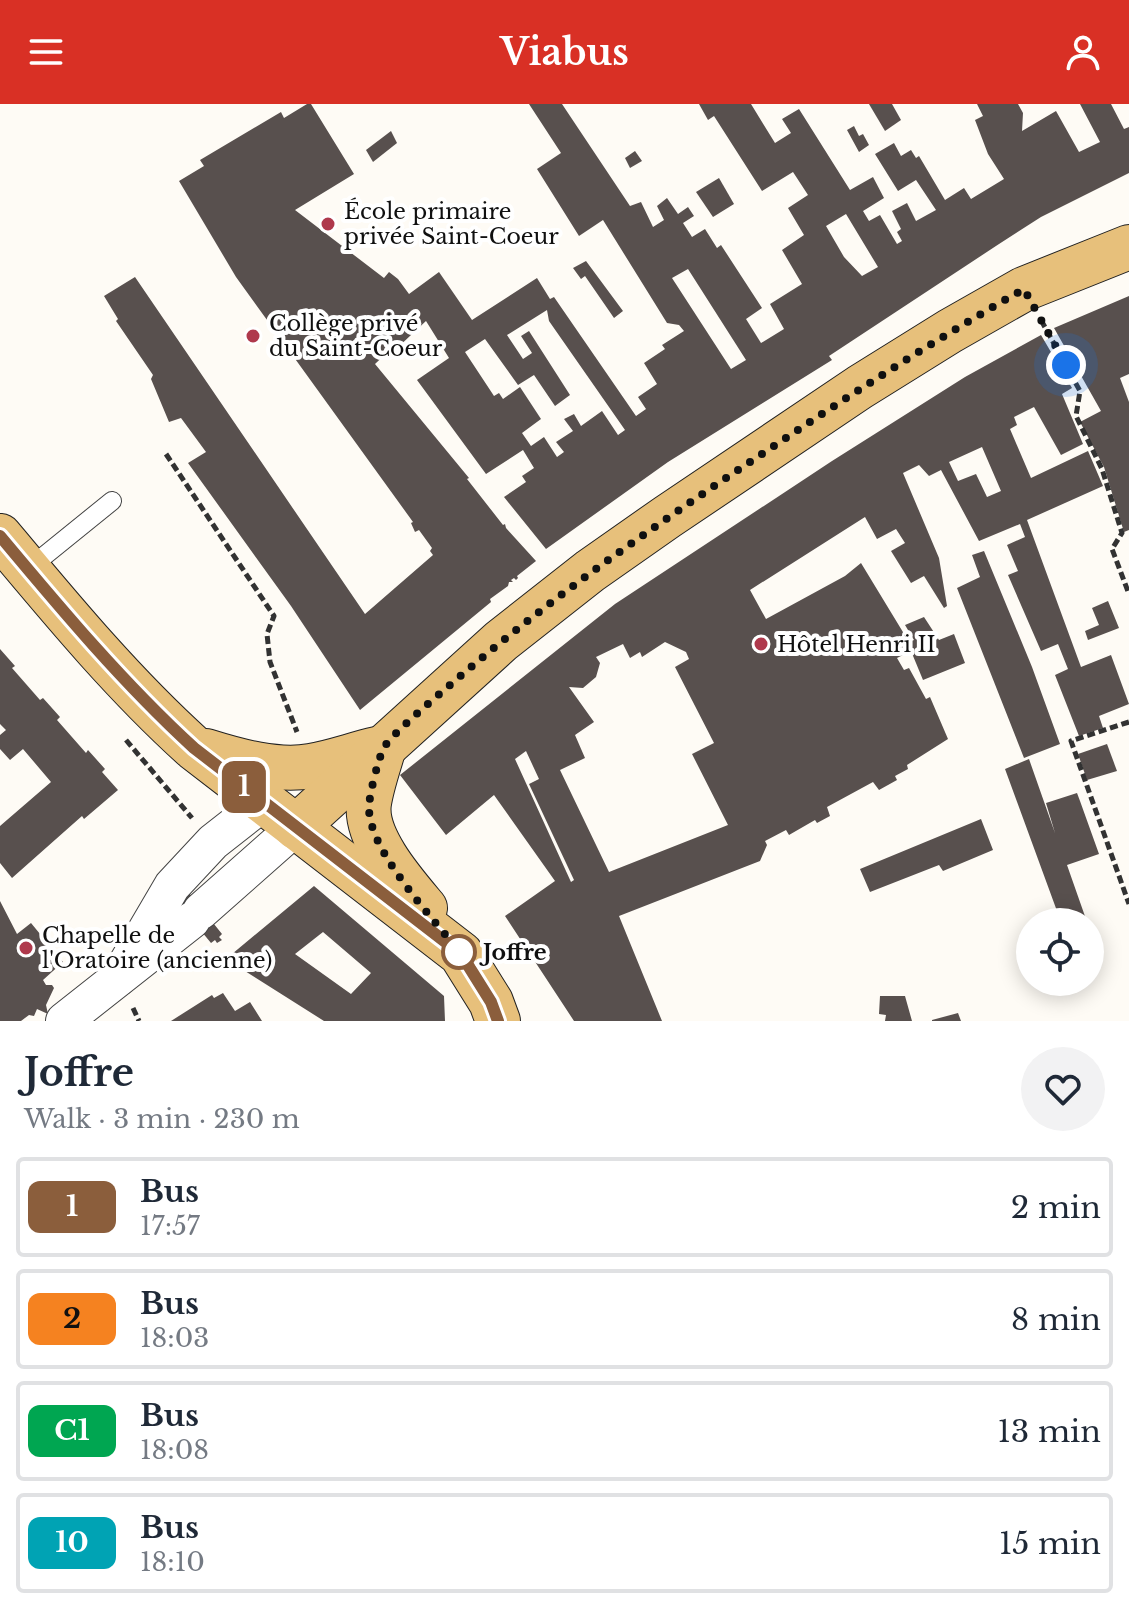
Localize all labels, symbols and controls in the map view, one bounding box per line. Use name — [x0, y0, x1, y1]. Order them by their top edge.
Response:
icon: menu — [24, 30, 68, 74]
text: Viabus — [500, 30, 629, 75]
icon: person — [1061, 30, 1105, 74]
place label: École primaire privée Saint-Coeur — [344, 197, 559, 250]
marker: École primaire privée Saint-Coeur — [319, 215, 337, 233]
place label: Collège privé du Saint-Coeur — [269, 310, 443, 362]
marker: Collège privé du Saint-Coeur — [244, 327, 262, 345]
your location — [1046, 345, 1086, 385]
place label: Hôtel Henri II — [777, 631, 936, 658]
marker: Hôtel Henri II — [752, 635, 770, 653]
line badge: 1 — [218, 761, 270, 813]
text: 1 — [238, 769, 250, 804]
map controls — [1016, 908, 1104, 996]
button: locate — [1016, 908, 1104, 996]
place label: Chapelle de l'Oratoire (ancienne) — [42, 922, 272, 974]
marker: Joffre — [442, 935, 476, 969]
marker: Chapelle de l'Oratoire (ancienne) — [17, 939, 35, 957]
place label: Joffre — [479, 939, 547, 966]
button: heart — [1021, 1047, 1105, 1131]
text: Joffre — [24, 1049, 134, 1096]
text: Walk · 3 min · 230 m — [24, 1103, 300, 1135]
text: Bus — [140, 1173, 199, 1210]
text: 1 — [66, 1189, 78, 1224]
text: 2 min — [1011, 1189, 1101, 1226]
text: 17:57 — [140, 1210, 200, 1242]
text: Bus — [140, 1285, 199, 1322]
text: 2 — [63, 1301, 81, 1336]
text: 8 min — [1011, 1301, 1101, 1338]
text: 18:03 — [140, 1322, 209, 1354]
text: Bus — [140, 1397, 199, 1434]
text: C1 — [54, 1413, 90, 1448]
text: 13 min — [997, 1413, 1101, 1450]
text: 18:08 — [140, 1434, 209, 1466]
text: Bus — [140, 1509, 199, 1546]
text: 10 — [55, 1525, 89, 1560]
text: 15 min — [999, 1525, 1101, 1562]
text: 18:10 — [140, 1546, 205, 1578]

